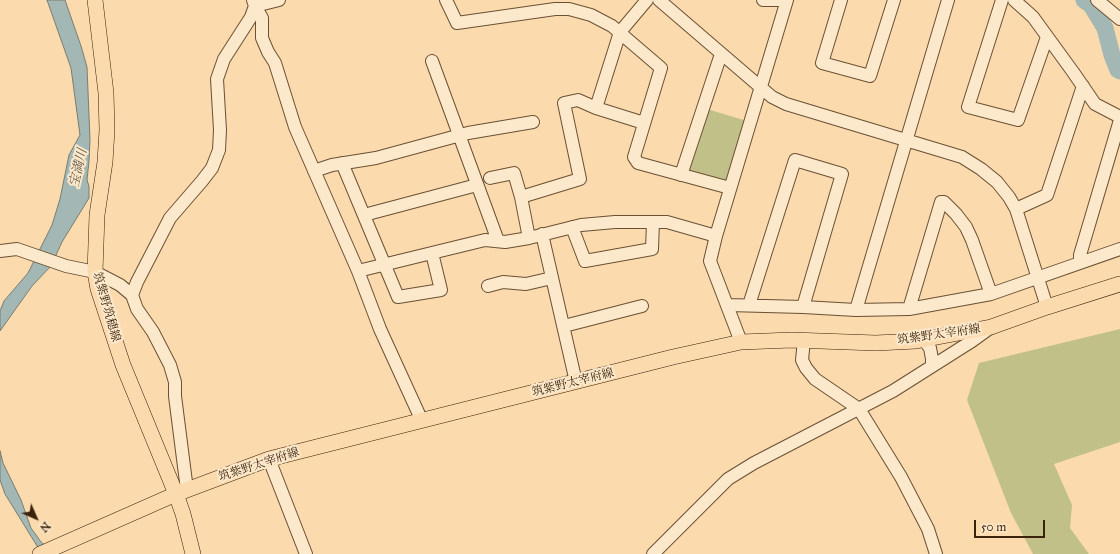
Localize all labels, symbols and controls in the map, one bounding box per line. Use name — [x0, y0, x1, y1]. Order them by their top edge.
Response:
water label: 宝満川 — [67, 147, 91, 189]
street label: 筑紫野筑穂線 — [89, 270, 123, 344]
street label: 筑紫野太宰府線 — [896, 322, 982, 348]
street label: 筑紫野太宰府線 — [531, 366, 615, 400]
street label: 筑紫野太宰府線 — [217, 445, 301, 485]
north arrow — [16, 498, 56, 538]
scale bar — [976, 512, 1047, 538]
text: N — [37, 519, 53, 535]
text: 50 m — [981, 520, 1006, 534]

